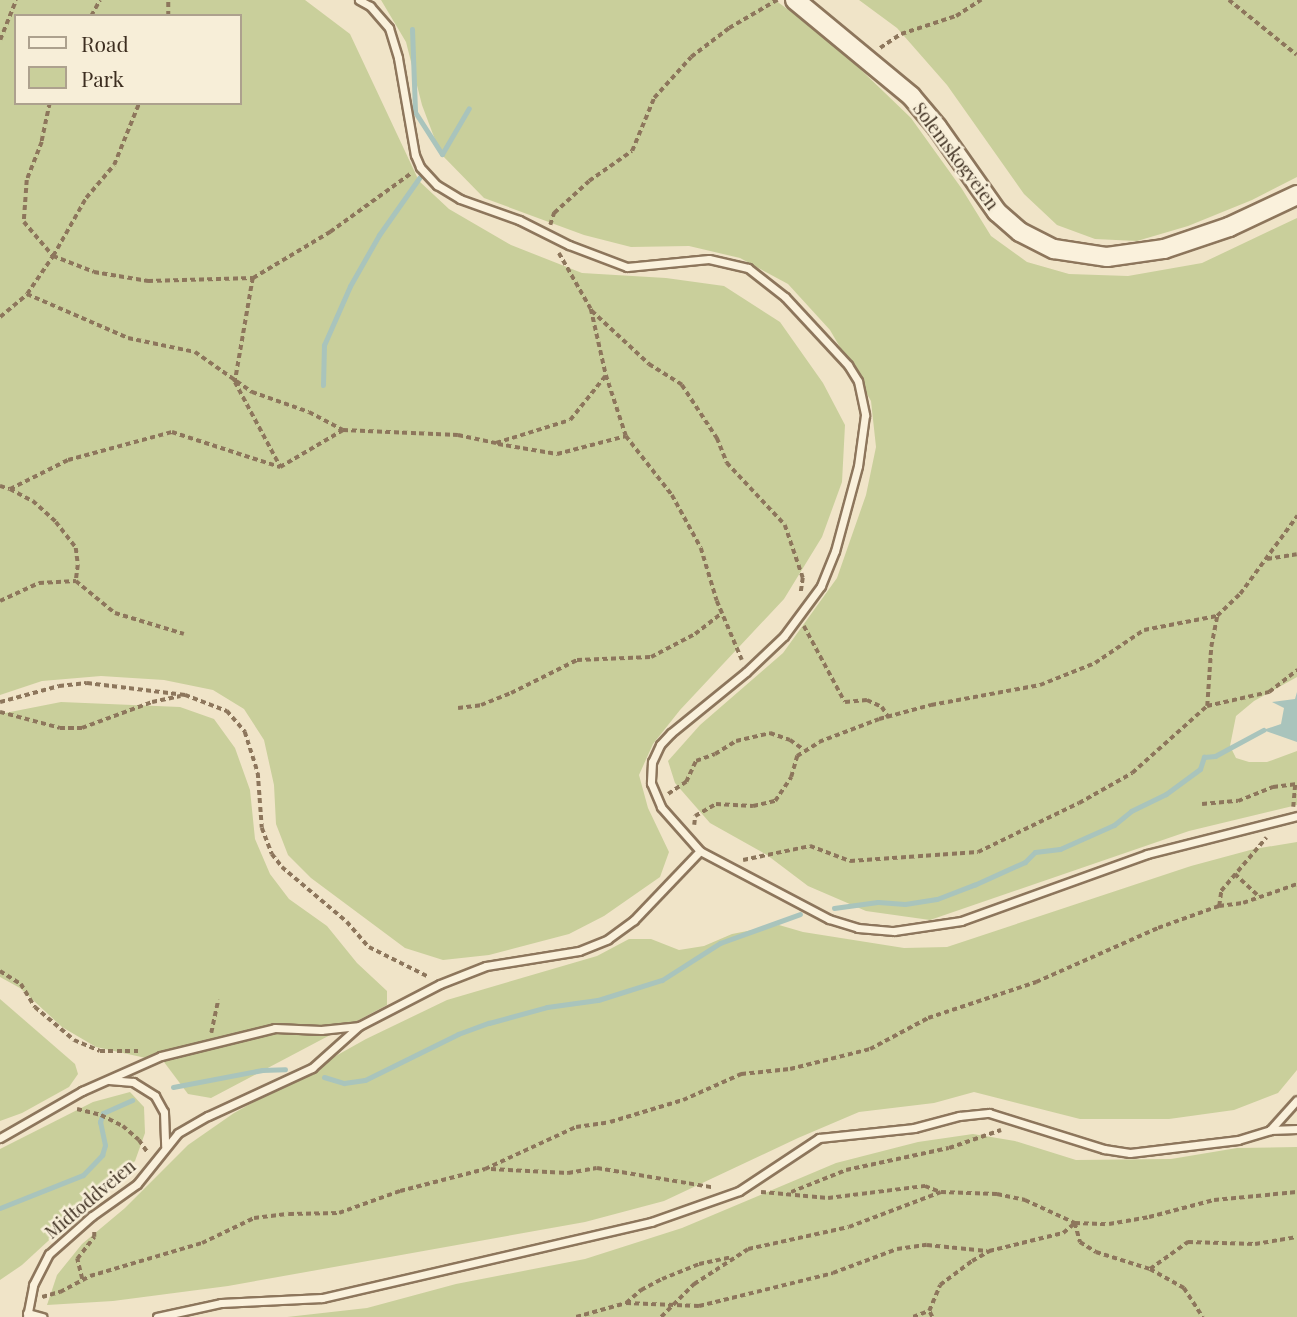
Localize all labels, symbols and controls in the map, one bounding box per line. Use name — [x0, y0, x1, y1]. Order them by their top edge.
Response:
legend — [14, 14, 242, 105]
text: Road — [81, 29, 129, 57]
text: Park — [81, 64, 124, 92]
street label: Solemskogveien — [909, 98, 1003, 214]
street label: Midtoddveien — [40, 1155, 140, 1243]

